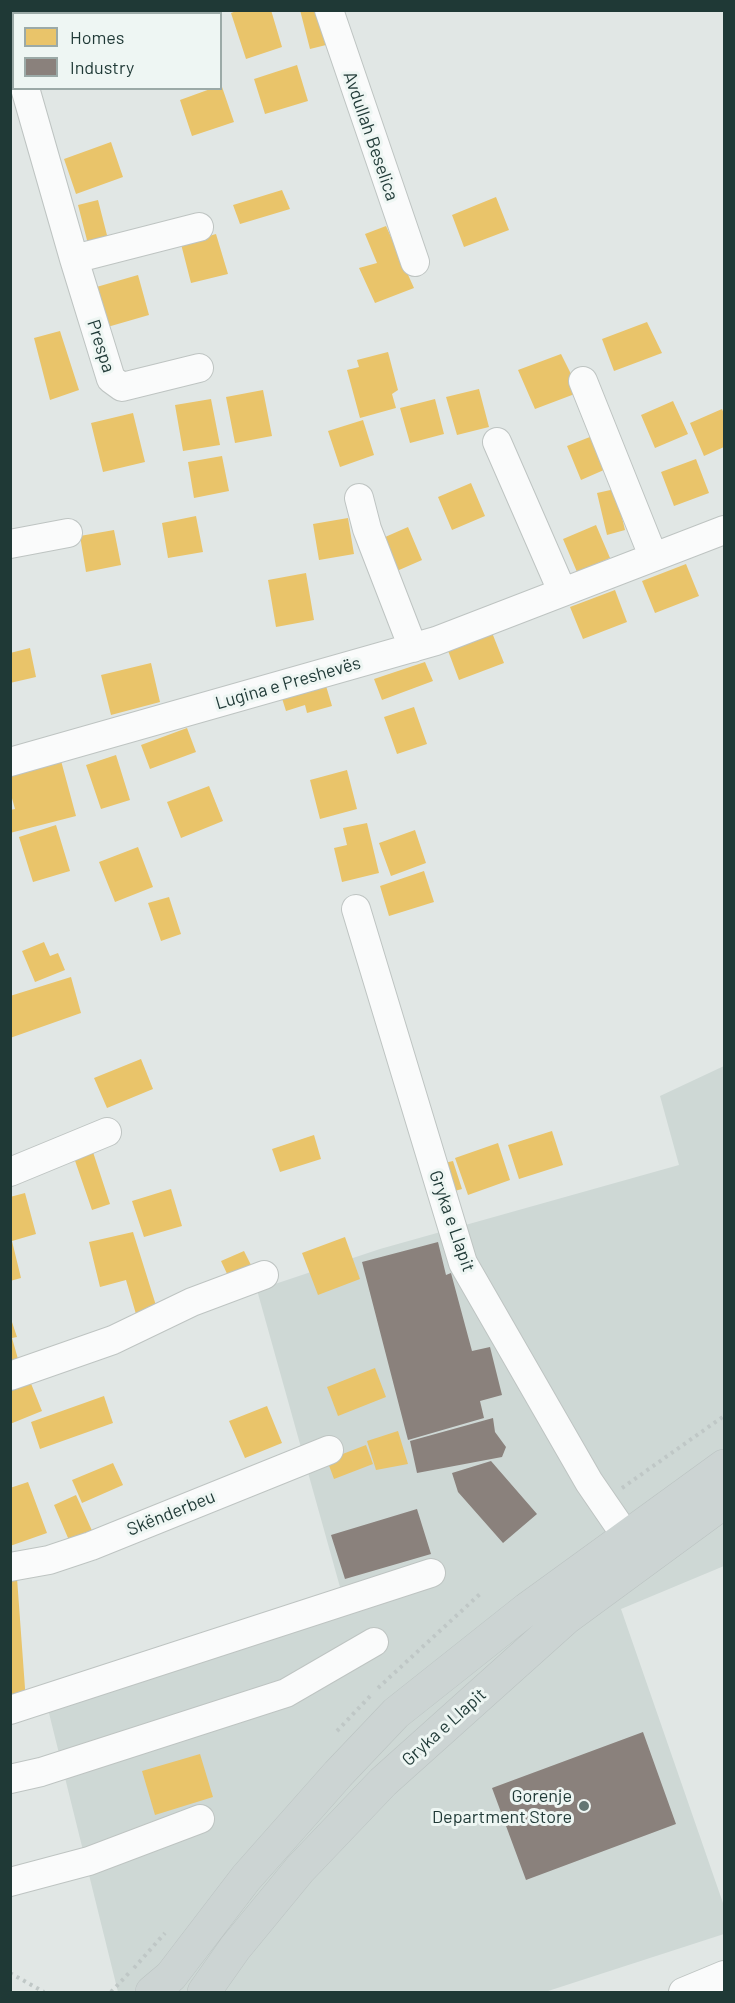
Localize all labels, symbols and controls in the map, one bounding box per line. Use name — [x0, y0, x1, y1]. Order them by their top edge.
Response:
legend — [12, 12, 222, 90]
text: Homes — [70, 26, 124, 48]
text: Industry — [70, 56, 134, 78]
street label: Avdullah Beselica — [339, 69, 403, 203]
street label: Prespa — [82, 317, 120, 375]
street label: Lugina e Preshevës — [213, 652, 363, 714]
street label: Gryka e Llapit — [425, 1167, 479, 1275]
street label: Skënderbeu — [124, 1486, 218, 1540]
street label: Gryka e Llapit — [397, 1684, 491, 1770]
place label: Gorenje Department Store — [432, 1785, 572, 1828]
marker: Gorenje Department Store — [577, 1799, 591, 1813]

